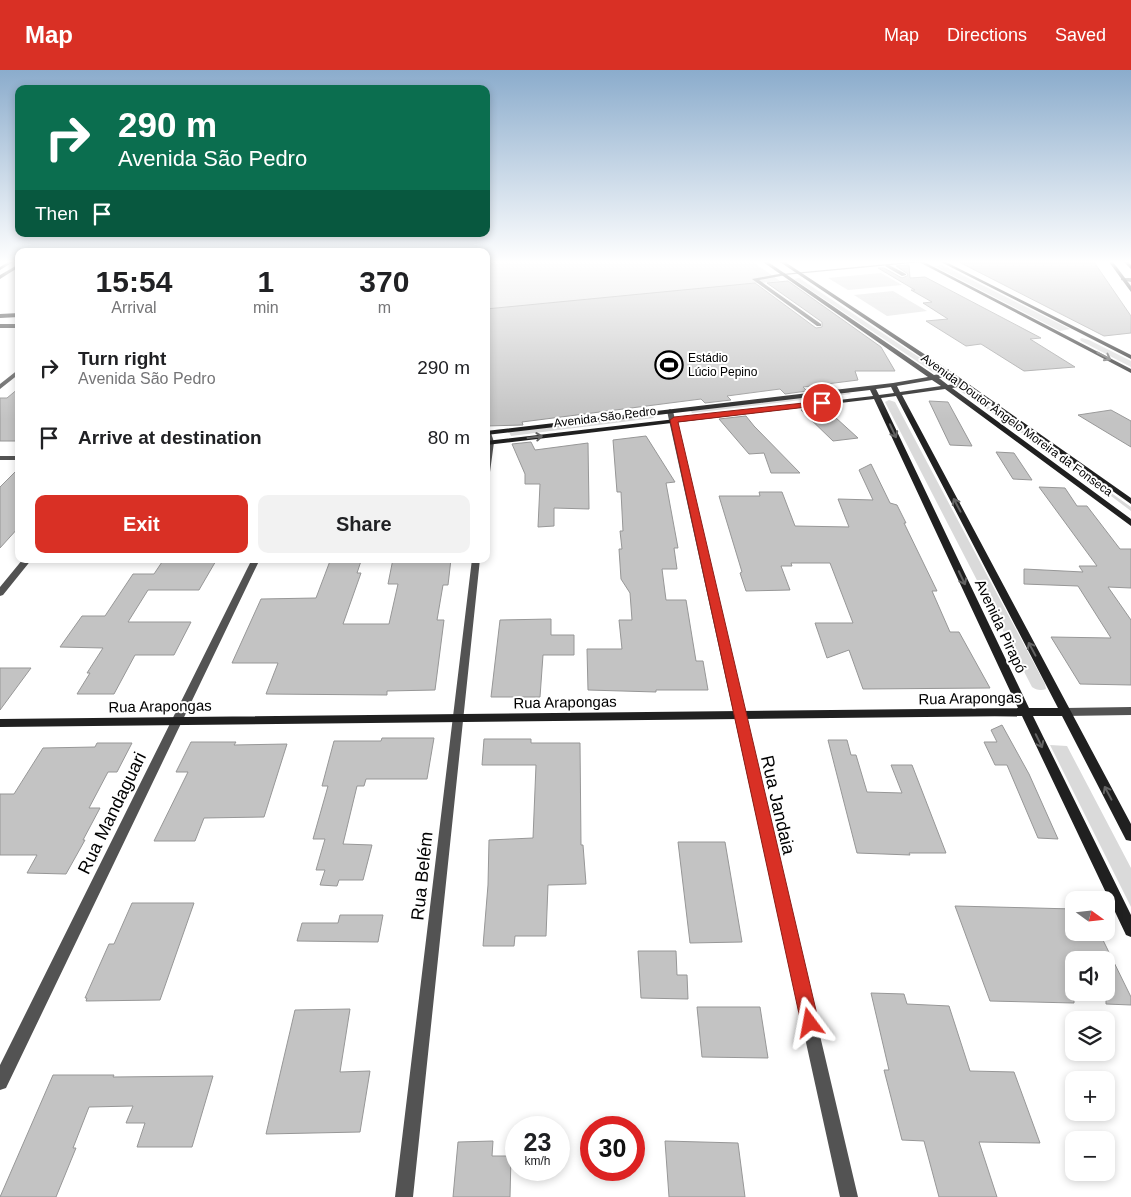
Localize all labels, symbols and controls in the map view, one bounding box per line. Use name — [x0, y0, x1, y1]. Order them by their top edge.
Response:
text: Map — [25, 21, 73, 48]
text: Map — [884, 25, 919, 45]
text: Directions — [947, 25, 1027, 45]
text: Saved — [1055, 25, 1106, 45]
icon: right — [35, 105, 100, 170]
text: 290 m — [118, 105, 217, 144]
text: Avenida São Pedro — [118, 146, 307, 171]
icon: arrive — [88, 200, 116, 228]
text: Then — [35, 203, 78, 224]
text: 15:54 — [96, 265, 172, 298]
text: 1 — [257, 265, 274, 298]
text: 370 — [359, 265, 409, 298]
text: Arrival — [111, 299, 157, 316]
text: min — [253, 299, 279, 316]
text: m — [378, 299, 391, 316]
text: Turn right — [78, 348, 166, 369]
sports icon: Estádio Lúcio Pepino — [654, 350, 684, 380]
street label: Avenida Doutor Ângelo Moreira da Fonseca — [919, 350, 1116, 499]
place label: Estádio Lúcio Pepino — [688, 351, 758, 379]
one-way arrow — [1096, 352, 1111, 361]
icon: right — [35, 354, 63, 382]
text: 290 m — [417, 357, 470, 378]
text: Avenida São Pedro — [78, 370, 216, 387]
pin — [801, 382, 843, 424]
icon: arrive — [808, 389, 836, 417]
street label: Avenida São Pedro — [553, 404, 657, 430]
one-way arrow — [889, 423, 899, 438]
icon: arrive — [35, 424, 63, 452]
text: Arrive at destination — [78, 427, 262, 448]
text: 80 m — [428, 427, 470, 448]
one-way arrow — [526, 432, 542, 442]
button: Exit — [35, 495, 248, 553]
button: Share — [258, 495, 470, 553]
one-way arrow — [952, 497, 962, 512]
one-way arrow — [958, 570, 967, 585]
street label: Avenida Pirapó — [972, 576, 1030, 676]
one-way arrow — [1027, 642, 1036, 657]
street label: Rua Arapongas — [918, 689, 1022, 707]
street label: Rua Arapongas — [513, 693, 617, 711]
street label: Rua Arapongas — [108, 697, 212, 715]
one-way arrow — [1035, 733, 1044, 748]
street label: Rua Mandaguari — [74, 749, 150, 877]
street label: Rua Jandaia — [757, 754, 799, 857]
one-way arrow — [1103, 785, 1113, 800]
street label: Rua Belém — [407, 831, 437, 921]
north arrow — [1065, 891, 1115, 941]
map controls — [1065, 891, 1115, 1181]
button: sound — [1065, 951, 1115, 1001]
position arrow — [783, 996, 835, 1048]
button: layers — [1065, 1011, 1115, 1061]
button: + — [1065, 1071, 1115, 1121]
speed limit sign: 30 — [580, 1116, 645, 1181]
text: 23 — [524, 1128, 551, 1156]
button: − — [1065, 1131, 1115, 1181]
text: km/h — [524, 1154, 551, 1168]

